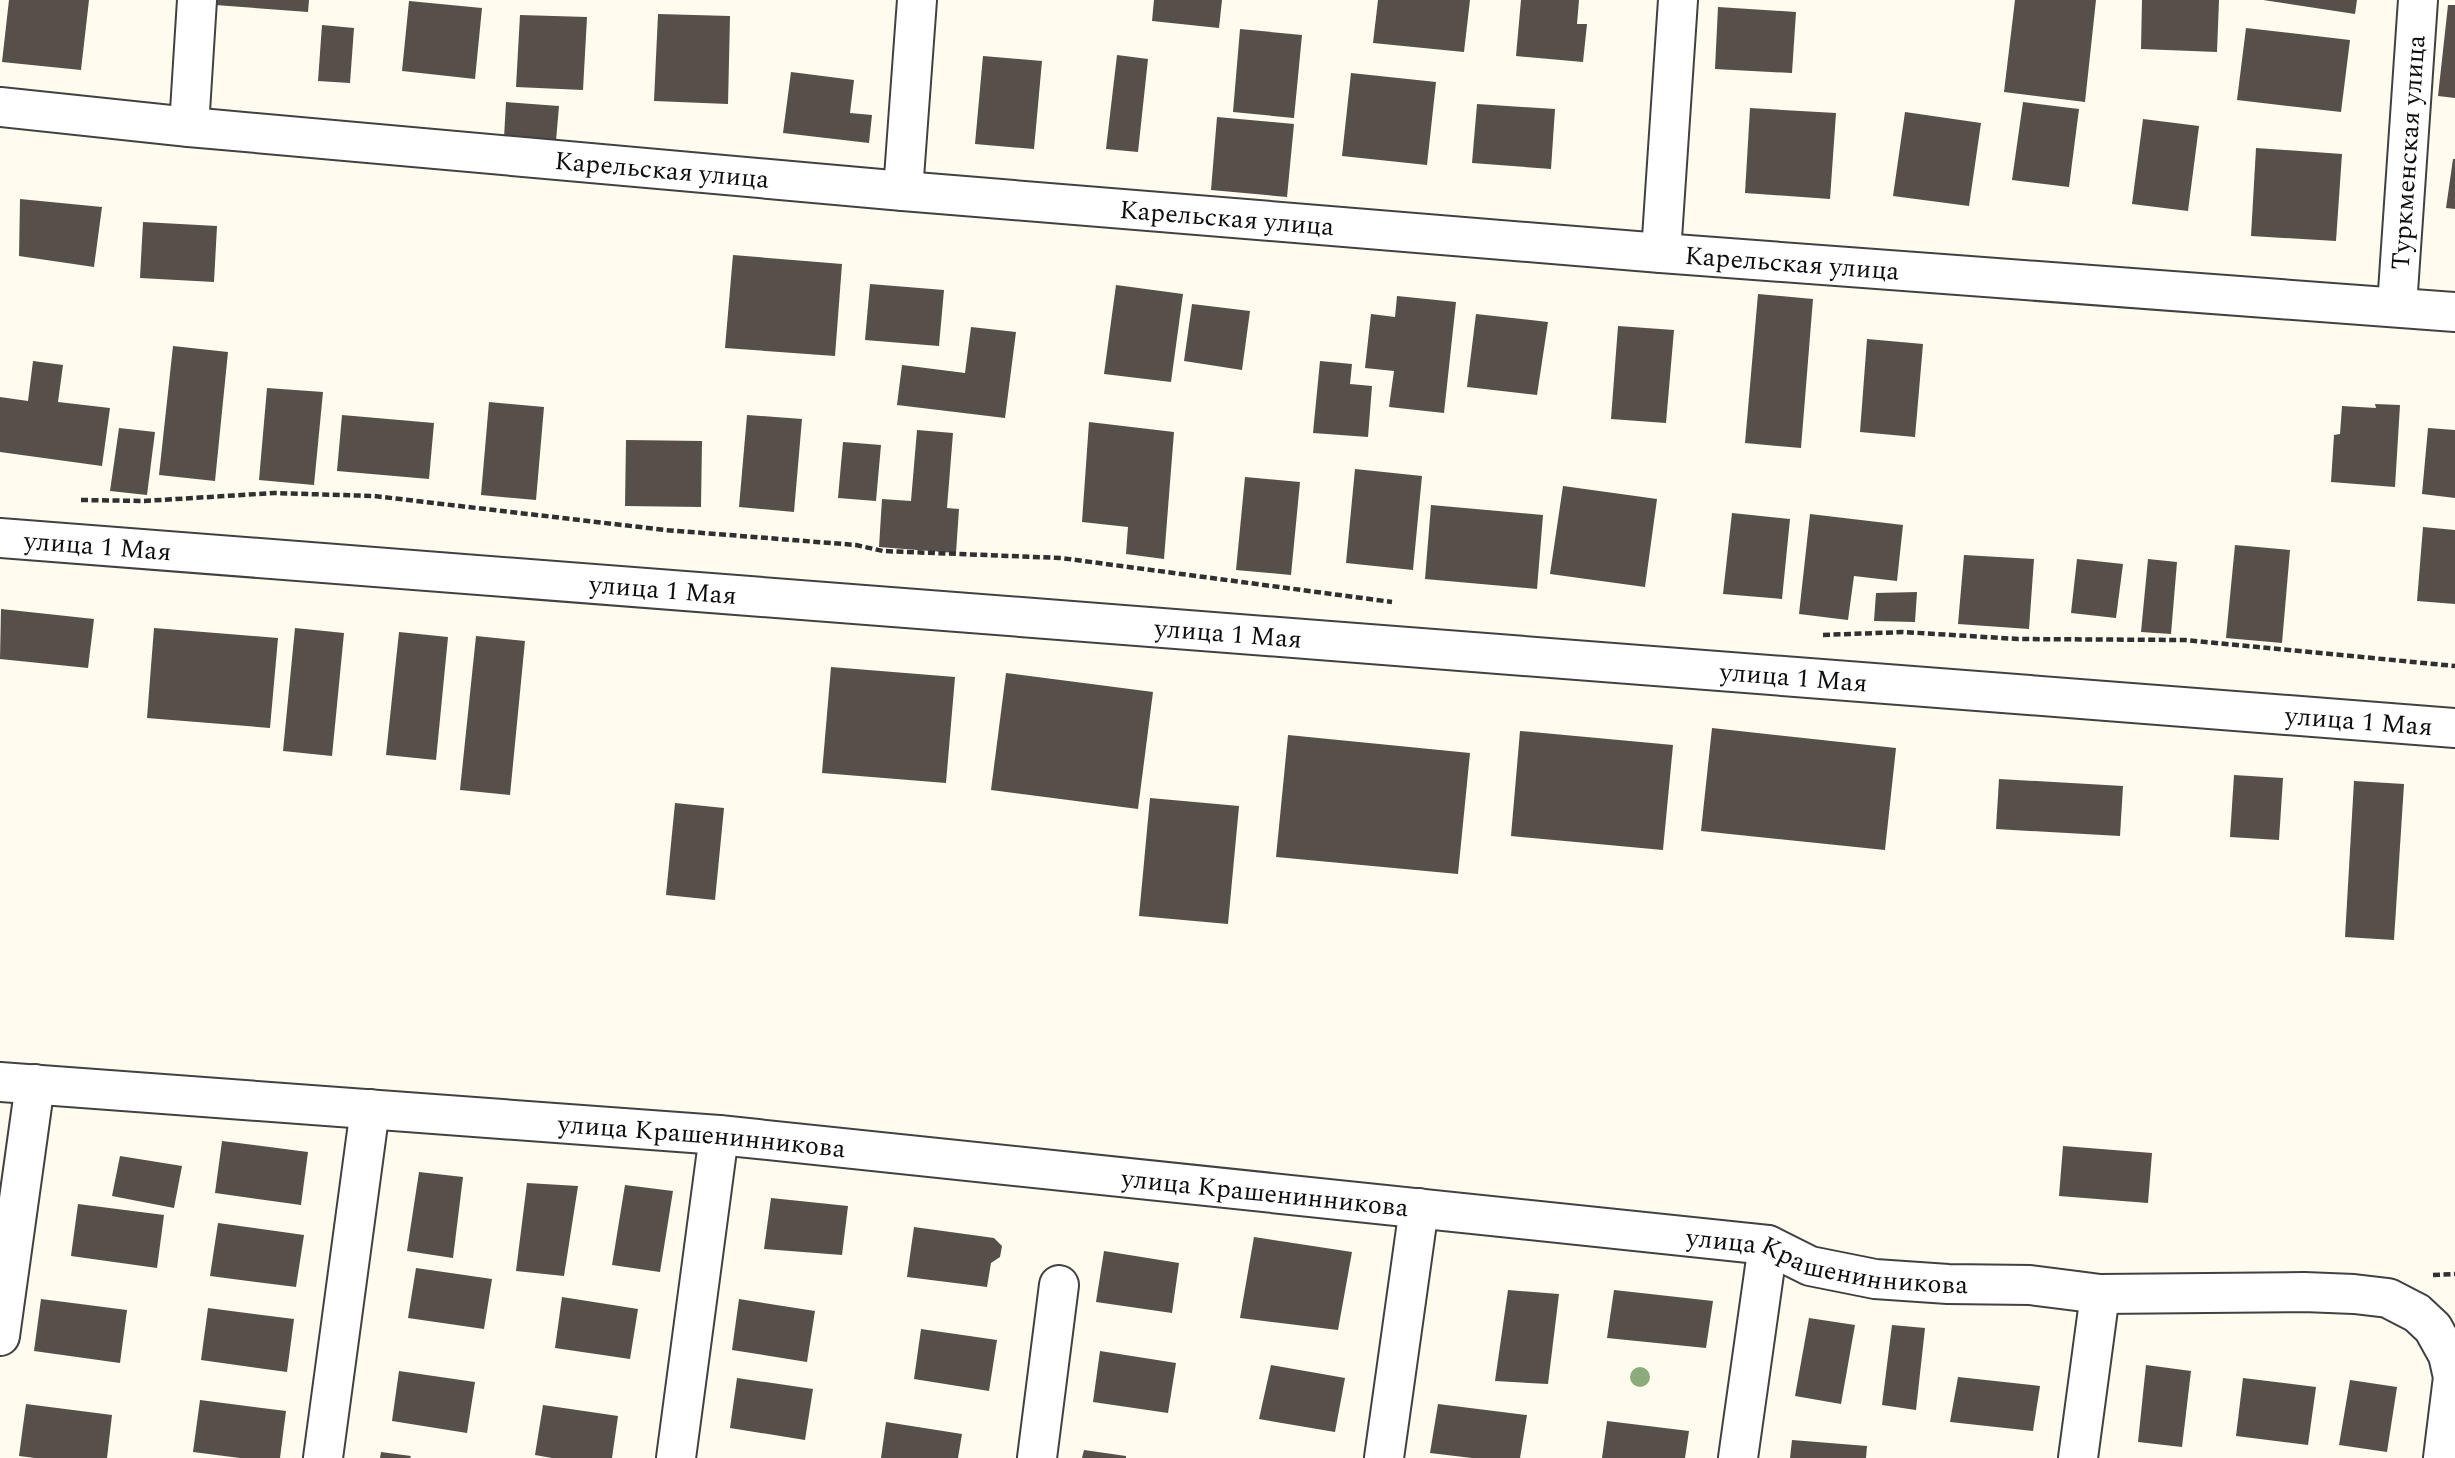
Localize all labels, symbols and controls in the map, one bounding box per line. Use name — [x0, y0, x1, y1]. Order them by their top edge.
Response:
street label: Туркменская улица — [2381, 33, 2437, 271]
street label: Карельская улица — [553, 141, 771, 200]
street label: Карельская улица — [1118, 190, 1336, 247]
street label: Карельская улица — [1683, 236, 1901, 292]
street label: улица 1 Мая — [21, 521, 173, 572]
street label: улица 1 Мая — [587, 565, 738, 616]
street label: улица 1 Мая — [1152, 608, 1303, 660]
street label: улица 1 Мая — [1717, 652, 1869, 703]
street label: улица 1 Мая — [2283, 696, 2434, 747]
street label: улица Крашенинникова — [556, 1104, 848, 1169]
street label: улица Крашенинникова — [1118, 1158, 1411, 1228]
street label: улица Крашенинникова — [1683, 1217, 1969, 1305]

